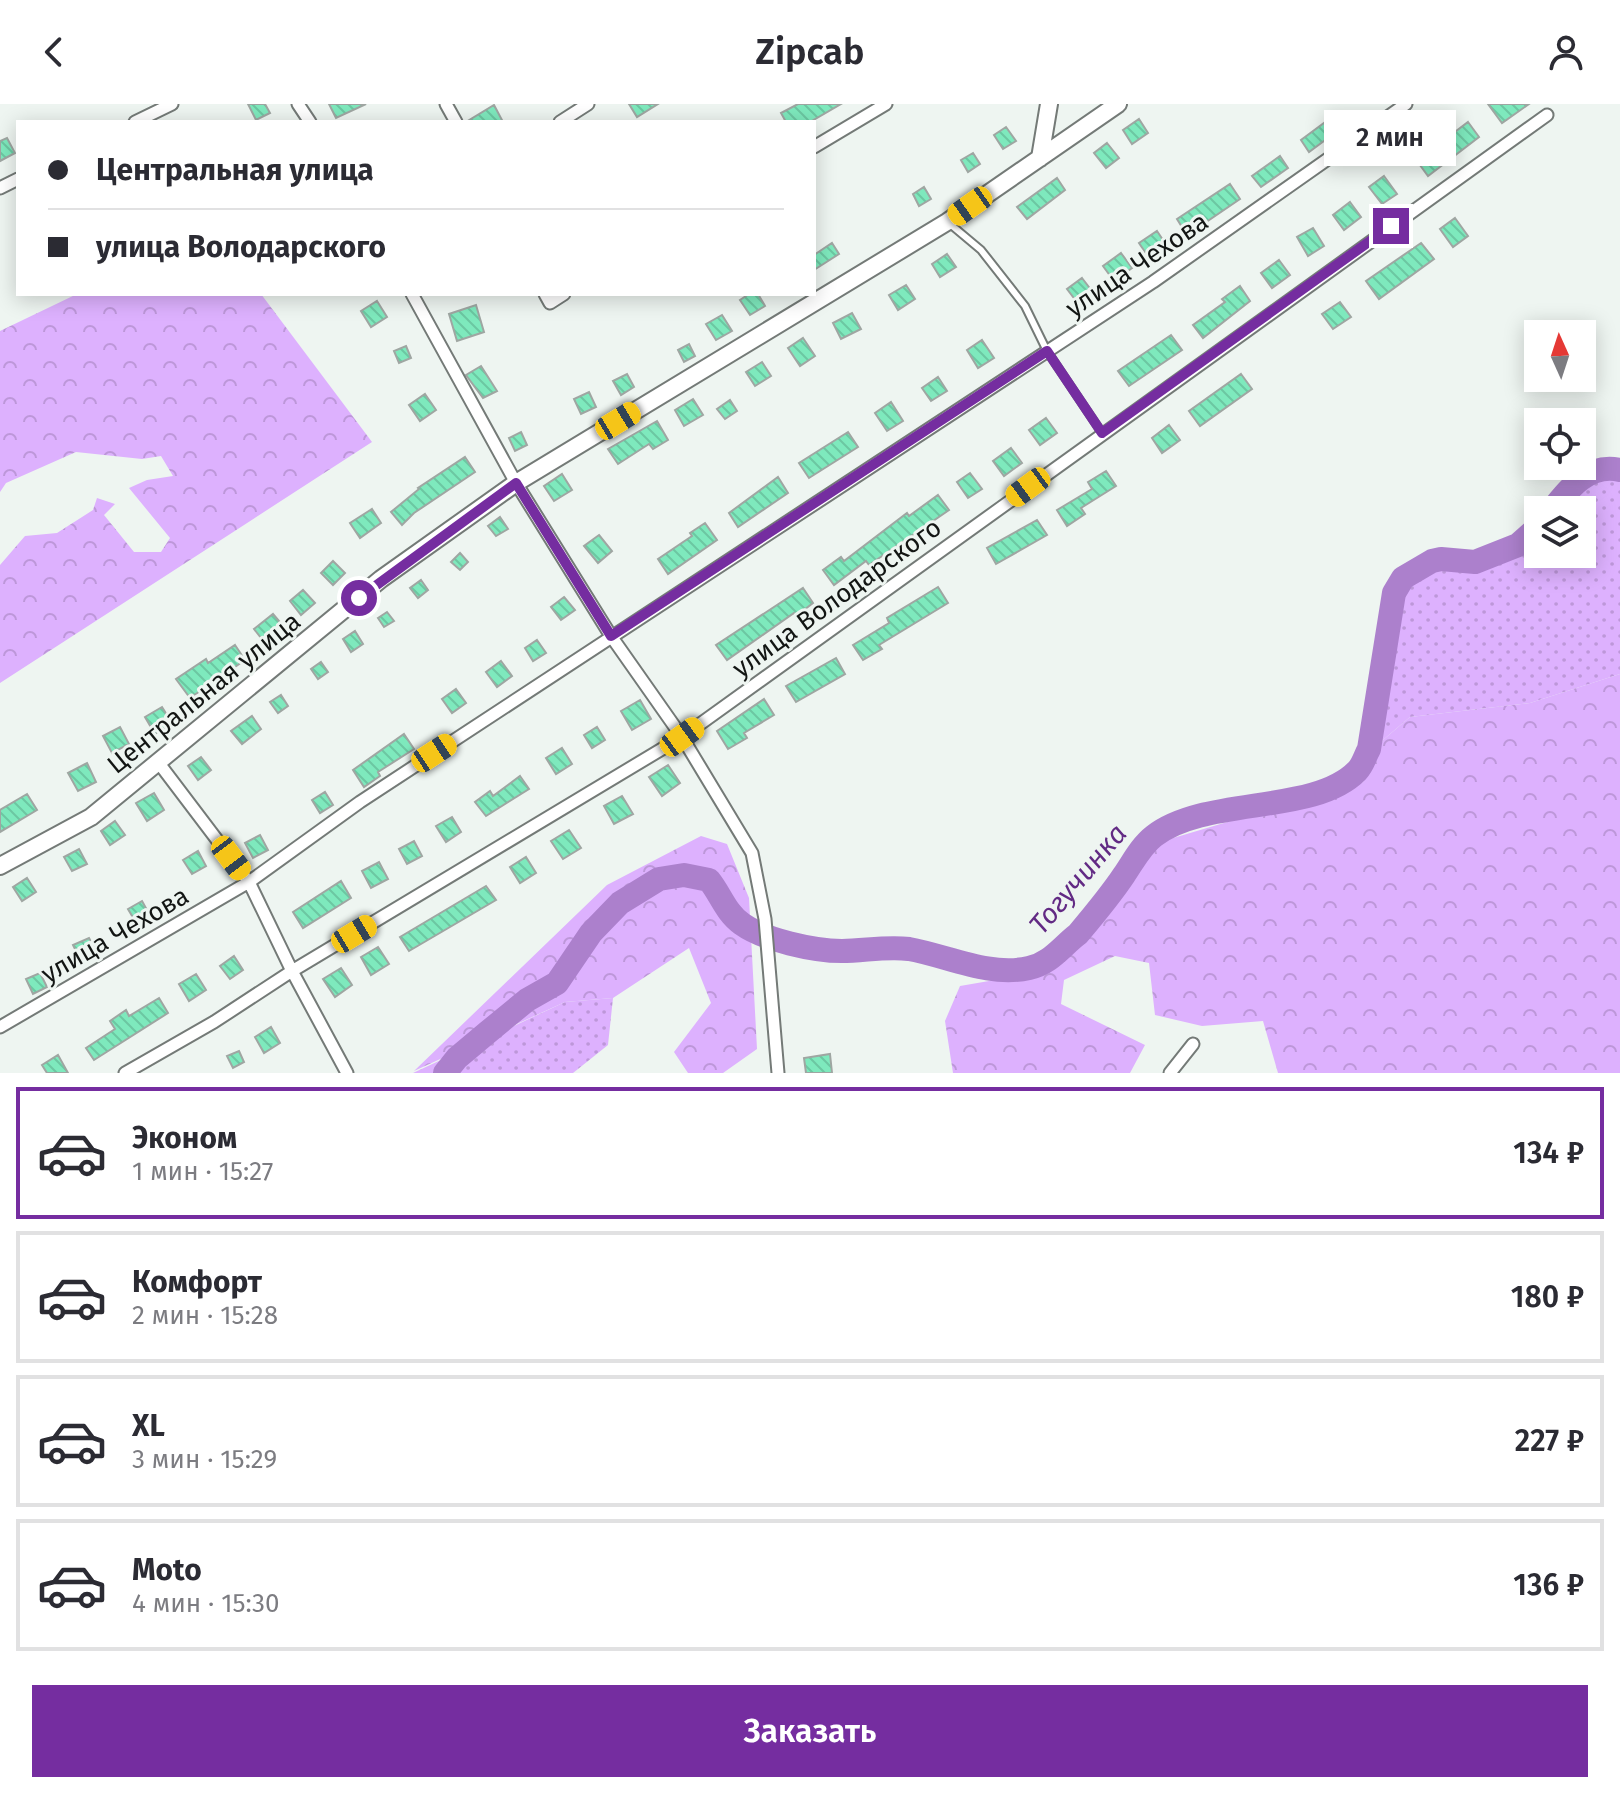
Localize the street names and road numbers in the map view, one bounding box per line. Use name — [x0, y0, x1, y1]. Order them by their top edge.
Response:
street label: улица Чехова — [1060, 206, 1214, 324]
street label: улица Володарского — [727, 512, 947, 684]
street label: Центральная улица — [101, 606, 307, 780]
street label: улица Чехова — [36, 880, 194, 990]

